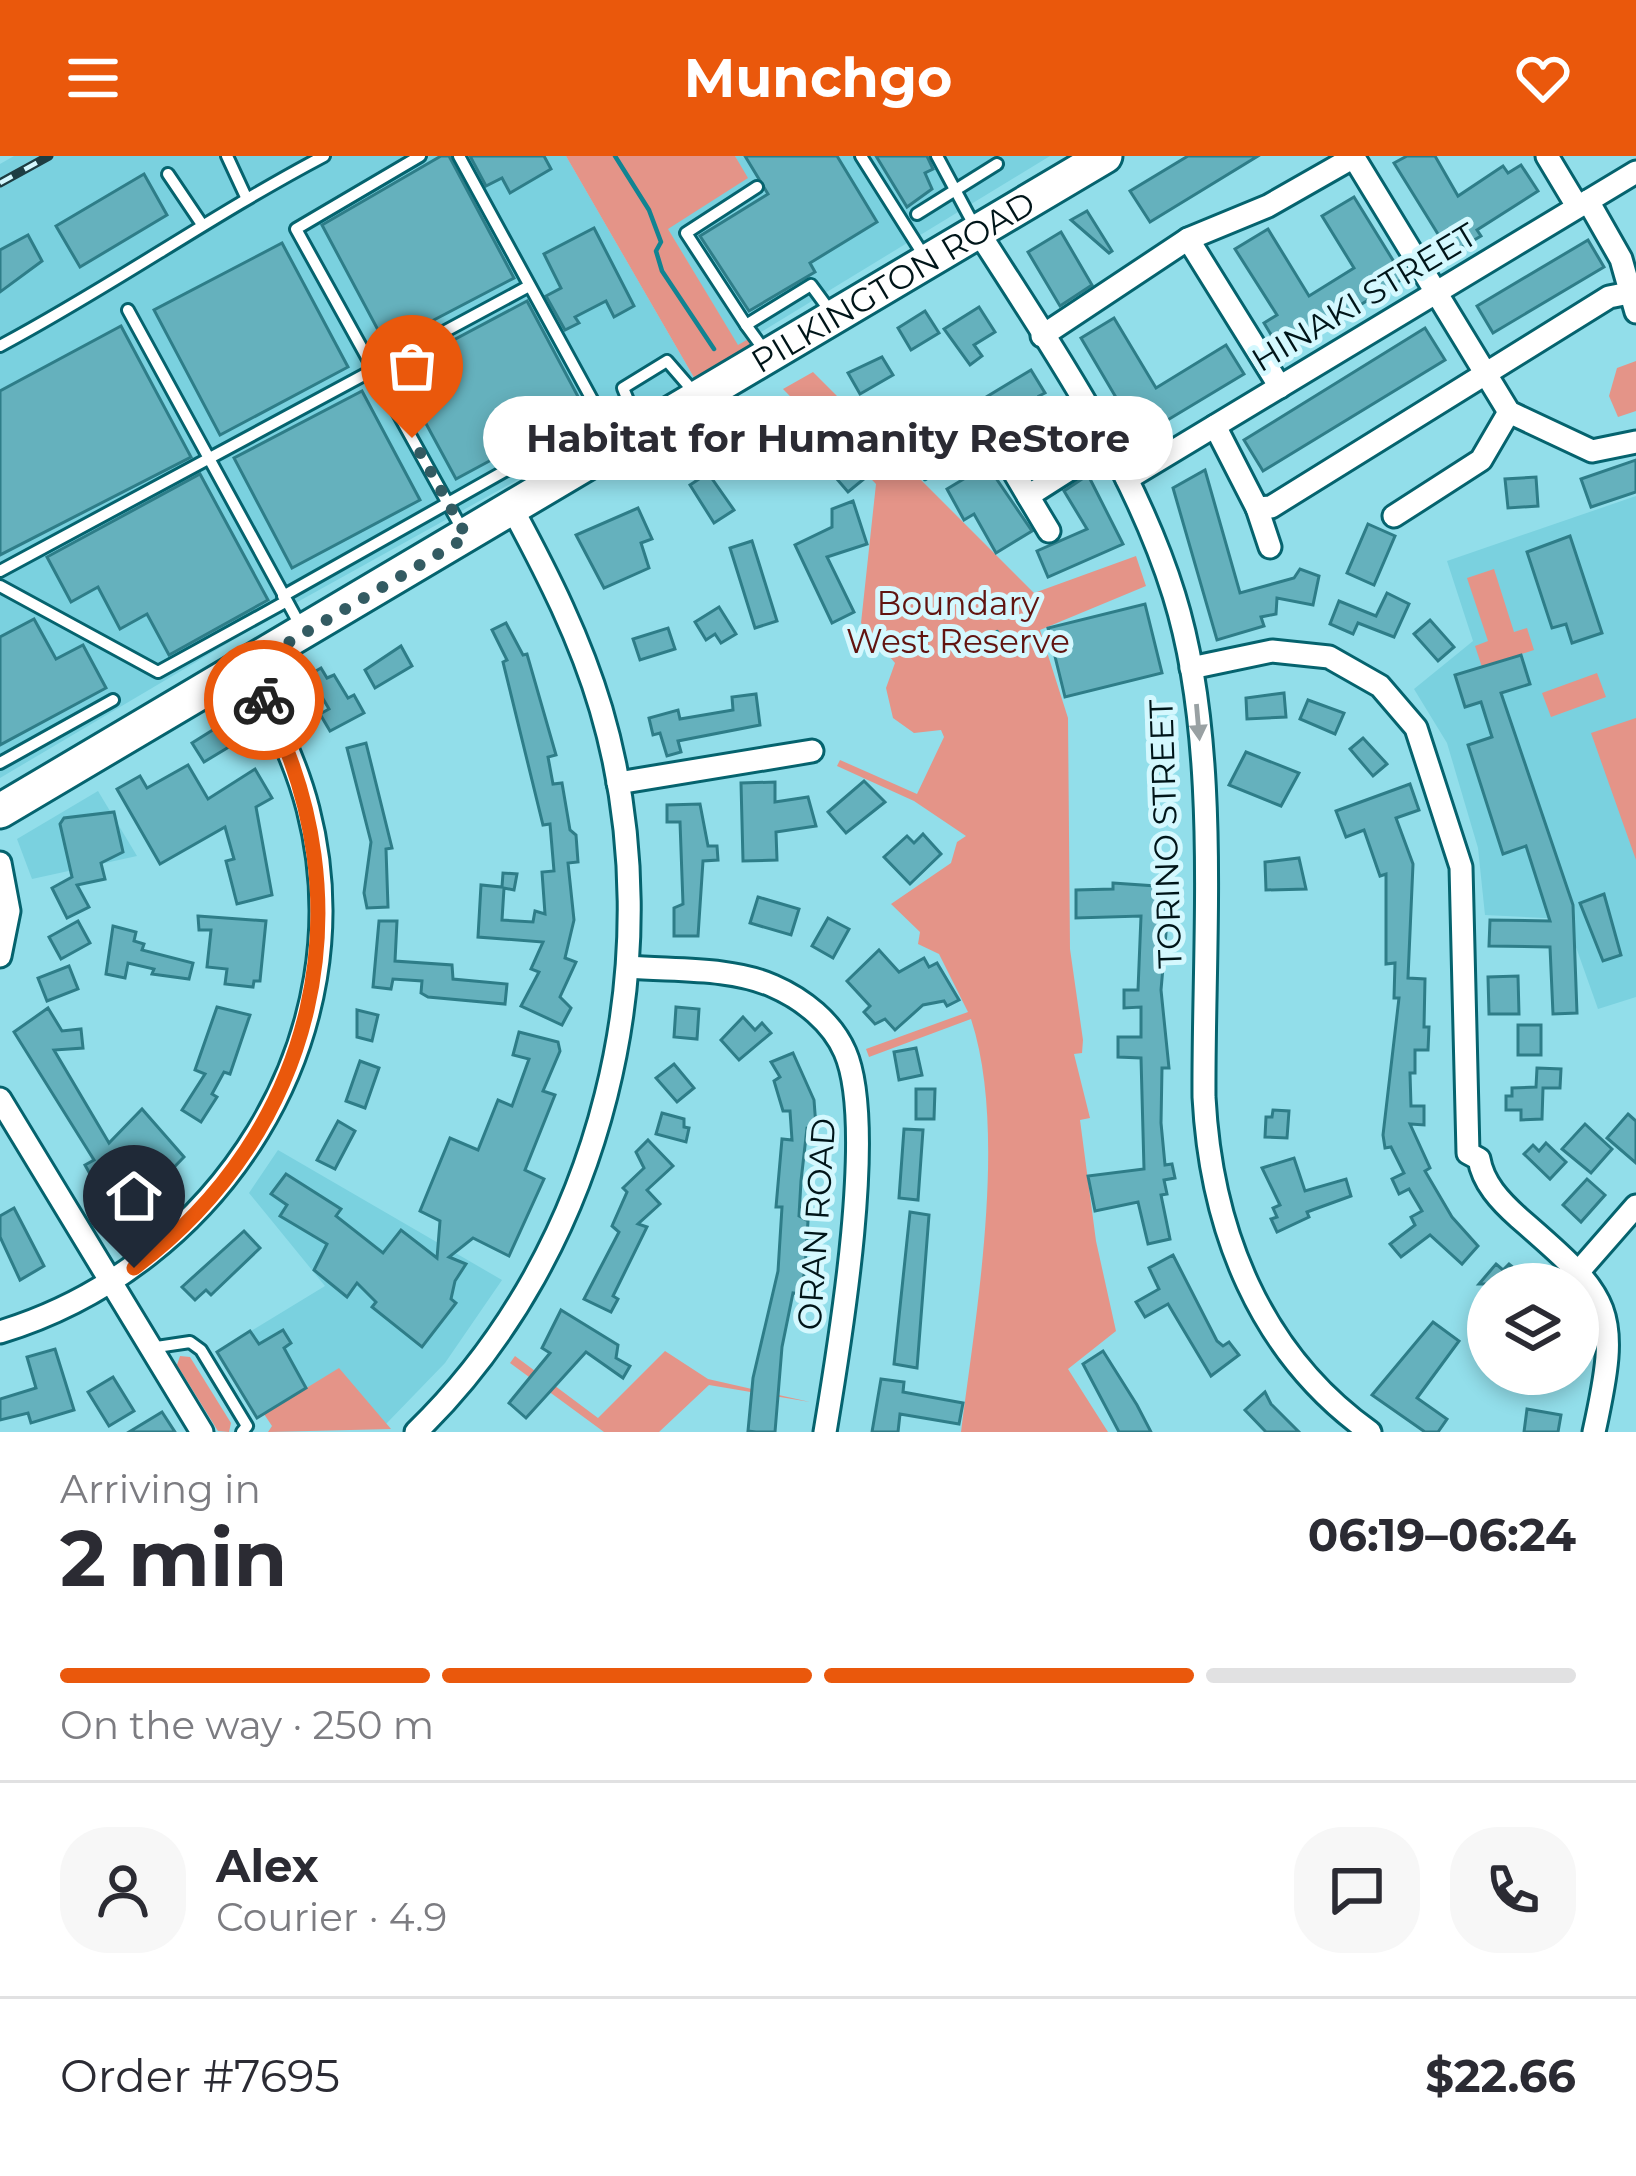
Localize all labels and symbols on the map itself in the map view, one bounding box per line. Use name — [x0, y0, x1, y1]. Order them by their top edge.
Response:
street label: PILKINGTON ROAD — [744, 182, 1042, 381]
street label: HINAKI STREET — [1244, 214, 1484, 380]
pin — [361, 315, 463, 438]
callout: Habitat for Humanity ReStore — [484, 396, 1174, 480]
park label: Boundary West Reserve — [846, 583, 1070, 661]
courier — [204, 640, 324, 760]
street label: TORINO STREET — [1140, 699, 1190, 969]
one-way arrow — [1189, 704, 1208, 741]
street label: ORAN ROAD — [789, 1116, 843, 1332]
pin — [83, 1145, 185, 1268]

